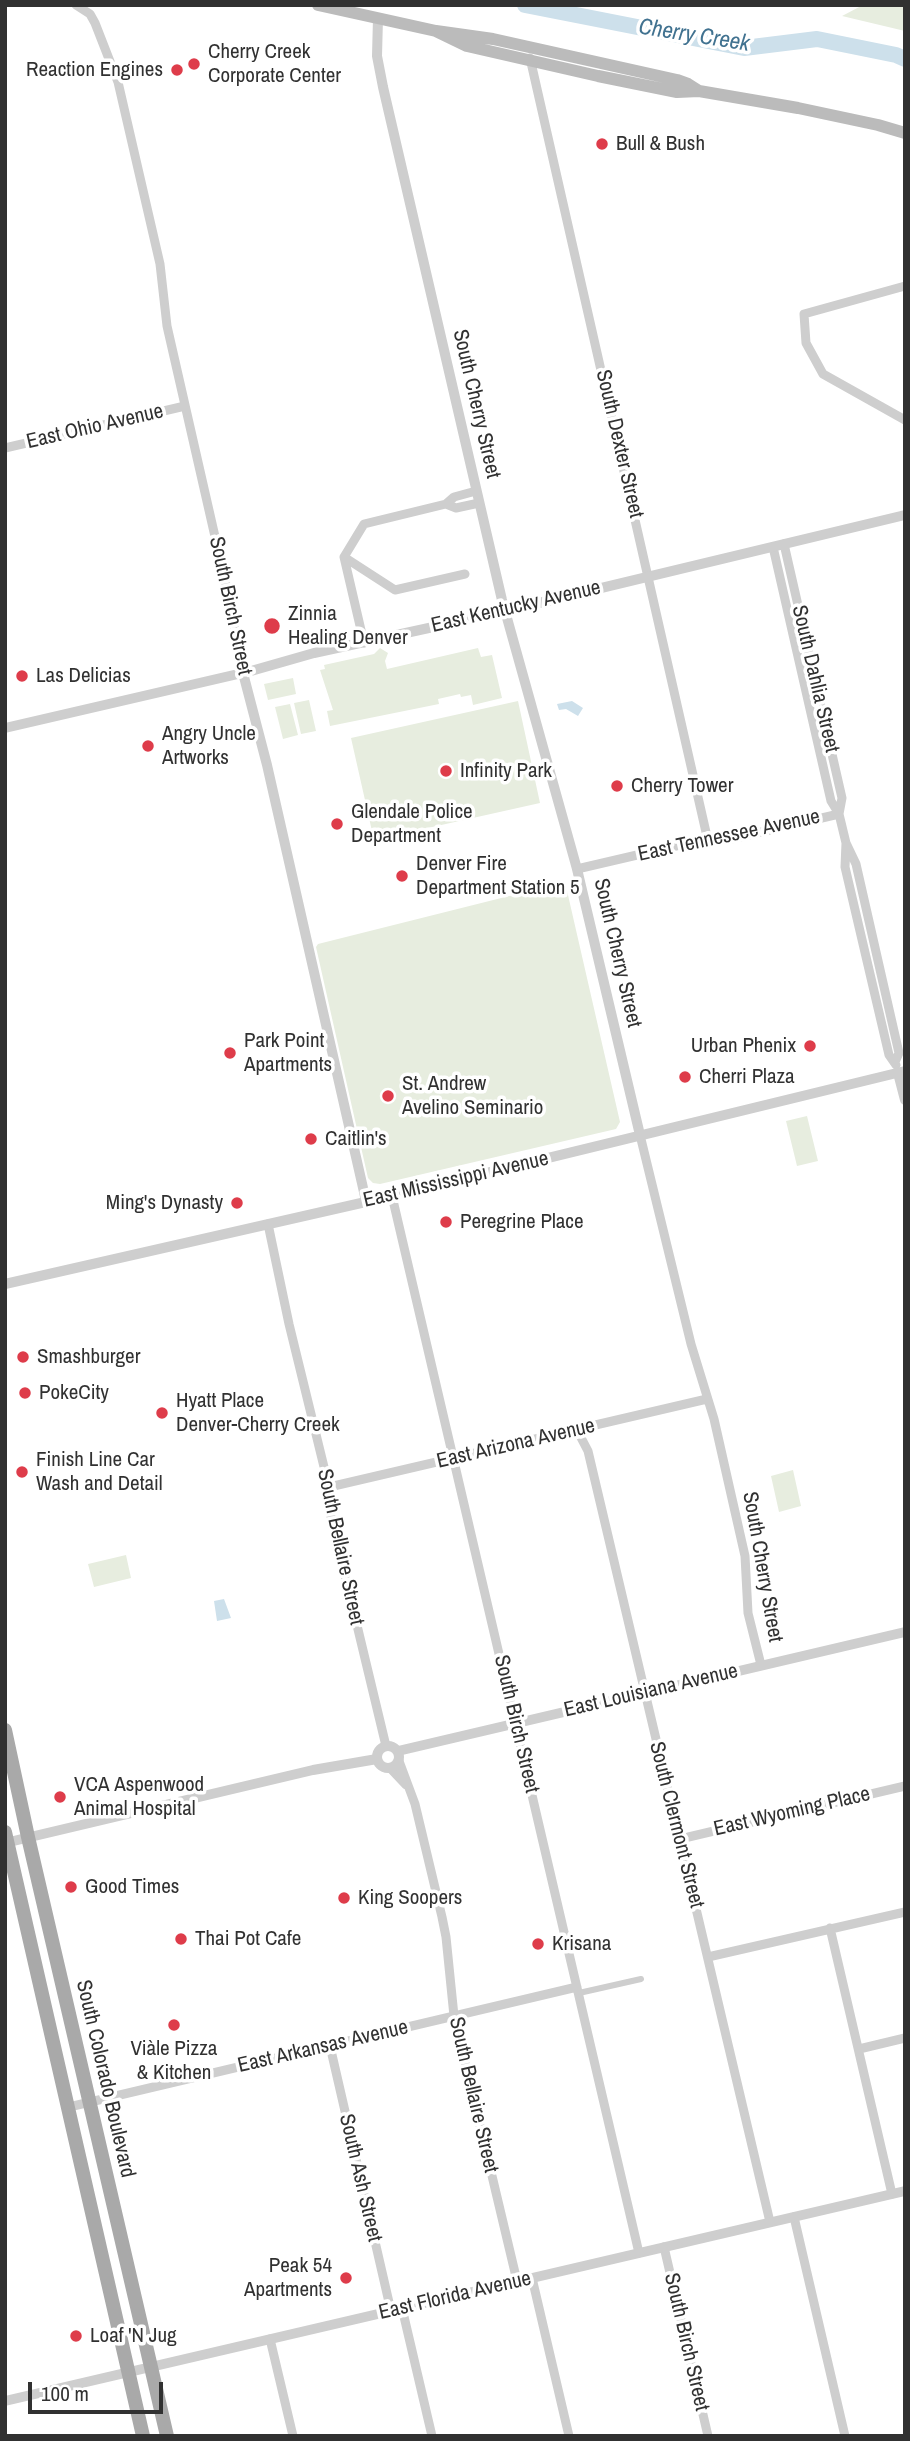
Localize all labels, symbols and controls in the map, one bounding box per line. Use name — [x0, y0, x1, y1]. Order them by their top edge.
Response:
water label: Cherry Creek — [636, 14, 752, 58]
place label: Cherry Creek Corporate Center — [208, 39, 341, 89]
marker: Cherry Creek Corporate Center — [186, 56, 202, 72]
place label: Reaction Engines — [26, 57, 163, 83]
marker: Reaction Engines — [169, 62, 185, 78]
place label: Bull & Bush — [616, 131, 705, 157]
marker: Bull & Bush — [594, 136, 610, 152]
street label: South Cherry Street — [447, 327, 505, 481]
street label: South Dexter Street — [590, 367, 648, 521]
street label: East Ohio Avenue — [24, 399, 166, 455]
street label: South Birch Street — [203, 535, 257, 677]
street label: East Kentucky Avenue — [429, 575, 603, 639]
place label: Zinnia Healing Denver — [288, 601, 408, 651]
street label: South Dahlia Street — [786, 603, 844, 755]
marker: Zinnia Healing Denver — [262, 616, 282, 636]
place label: Las Delicias — [36, 663, 131, 689]
marker: Las Delicias — [14, 668, 30, 684]
place label: Angry Uncle Artworks — [162, 721, 256, 771]
marker: Angry Uncle Artworks — [140, 738, 156, 754]
place label: Infinity Park — [460, 758, 552, 784]
marker: Infinity Park — [438, 763, 454, 779]
place label: Cherry Tower — [631, 773, 733, 799]
marker: Cherry Tower — [609, 778, 625, 794]
place label: Glendale Police Department — [351, 799, 473, 849]
street label: East Tennessee Avenue — [636, 804, 822, 868]
marker: Glendale Police Department — [329, 816, 345, 832]
place label: Denver Fire Department Station 5 — [416, 851, 580, 901]
marker: Denver Fire Department Station 5 — [394, 868, 410, 884]
street label: South Cherry Street — [588, 876, 646, 1030]
place label: Park Point Apartments — [244, 1028, 332, 1078]
place label: Urban Phenix — [691, 1033, 796, 1059]
marker: Urban Phenix — [802, 1038, 818, 1054]
marker: Park Point Apartments — [222, 1045, 238, 1061]
place label: Cherri Plaza — [699, 1064, 795, 1090]
marker: Cherri Plaza — [677, 1069, 693, 1085]
place label: St. Andrew Avelino Seminario — [402, 1071, 543, 1121]
marker: St. Andrew Avelino Seminario — [380, 1088, 396, 1104]
place label: Caitlin's — [325, 1126, 387, 1152]
marker: Caitlin's — [303, 1131, 319, 1147]
street label: East Mississippi Avenue — [361, 1146, 551, 1214]
place label: Ming's Dynasty — [106, 1190, 223, 1216]
marker: Ming's Dynasty — [229, 1195, 245, 1211]
place label: Peregrine Place — [460, 1209, 583, 1235]
marker: Peregrine Place — [438, 1214, 454, 1230]
place label: Smashburger — [37, 1344, 140, 1370]
marker: Smashburger — [15, 1349, 31, 1365]
place label: PokeCity — [39, 1380, 109, 1406]
marker: PokeCity — [17, 1385, 33, 1401]
place label: Hyatt Place Denver-Cherry Creek — [176, 1388, 340, 1438]
marker: Hyatt Place Denver-Cherry Creek — [154, 1405, 170, 1421]
street label: East Arizona Avenue — [434, 1414, 598, 1474]
place label: Finish Line Car Wash and Detail — [36, 1447, 163, 1497]
marker: Finish Line Car Wash and Detail — [14, 1464, 30, 1480]
street label: South Bellaire Street — [311, 1467, 369, 1627]
street label: South Cherry Street — [736, 1490, 788, 1644]
street label: South Birch Street — [488, 1653, 544, 1795]
street label: East Louisiana Avenue — [562, 1659, 740, 1723]
street label: South Clermont Street — [643, 1739, 709, 1911]
place label: VCA Aspenwood Animal Hospital — [74, 1772, 204, 1822]
street label: East Wyoming Place — [711, 1782, 873, 1842]
marker: VCA Aspenwood Animal Hospital — [52, 1789, 68, 1805]
place label: Good Times — [85, 1874, 179, 1900]
marker: Good Times — [63, 1879, 79, 1895]
place label: King Soopers — [358, 1885, 462, 1911]
marker: King Soopers — [336, 1890, 352, 1906]
place label: Thai Pot Cafe — [195, 1926, 301, 1952]
marker: Thai Pot Cafe — [173, 1931, 189, 1947]
place label: Krisana — [552, 1931, 611, 1957]
marker: Krisana — [530, 1936, 546, 1952]
street label: South Colorado Boulevard — [70, 1978, 140, 2180]
street label: East Arkansas Avenue — [235, 2015, 411, 2079]
street label: South Bellaire Street — [443, 2015, 503, 2175]
marker: Viàle Pizza & Kitchen — [166, 2017, 182, 2033]
place label: Viàle Pizza & Kitchen — [131, 2036, 217, 2086]
street label: South Ash Street — [333, 2112, 387, 2244]
place label: Peak 54 Apartments — [244, 2253, 332, 2303]
street label: East Florida Avenue — [376, 2266, 534, 2326]
marker: Peak 54 Apartments — [338, 2270, 354, 2286]
street label: South Birch Street — [658, 2271, 714, 2413]
place label: Loaf 'N Jug — [90, 2323, 177, 2349]
marker: Loaf 'N Jug — [68, 2328, 84, 2344]
scale bar — [32, 2368, 166, 2412]
text: 100 m — [41, 2379, 89, 2408]

